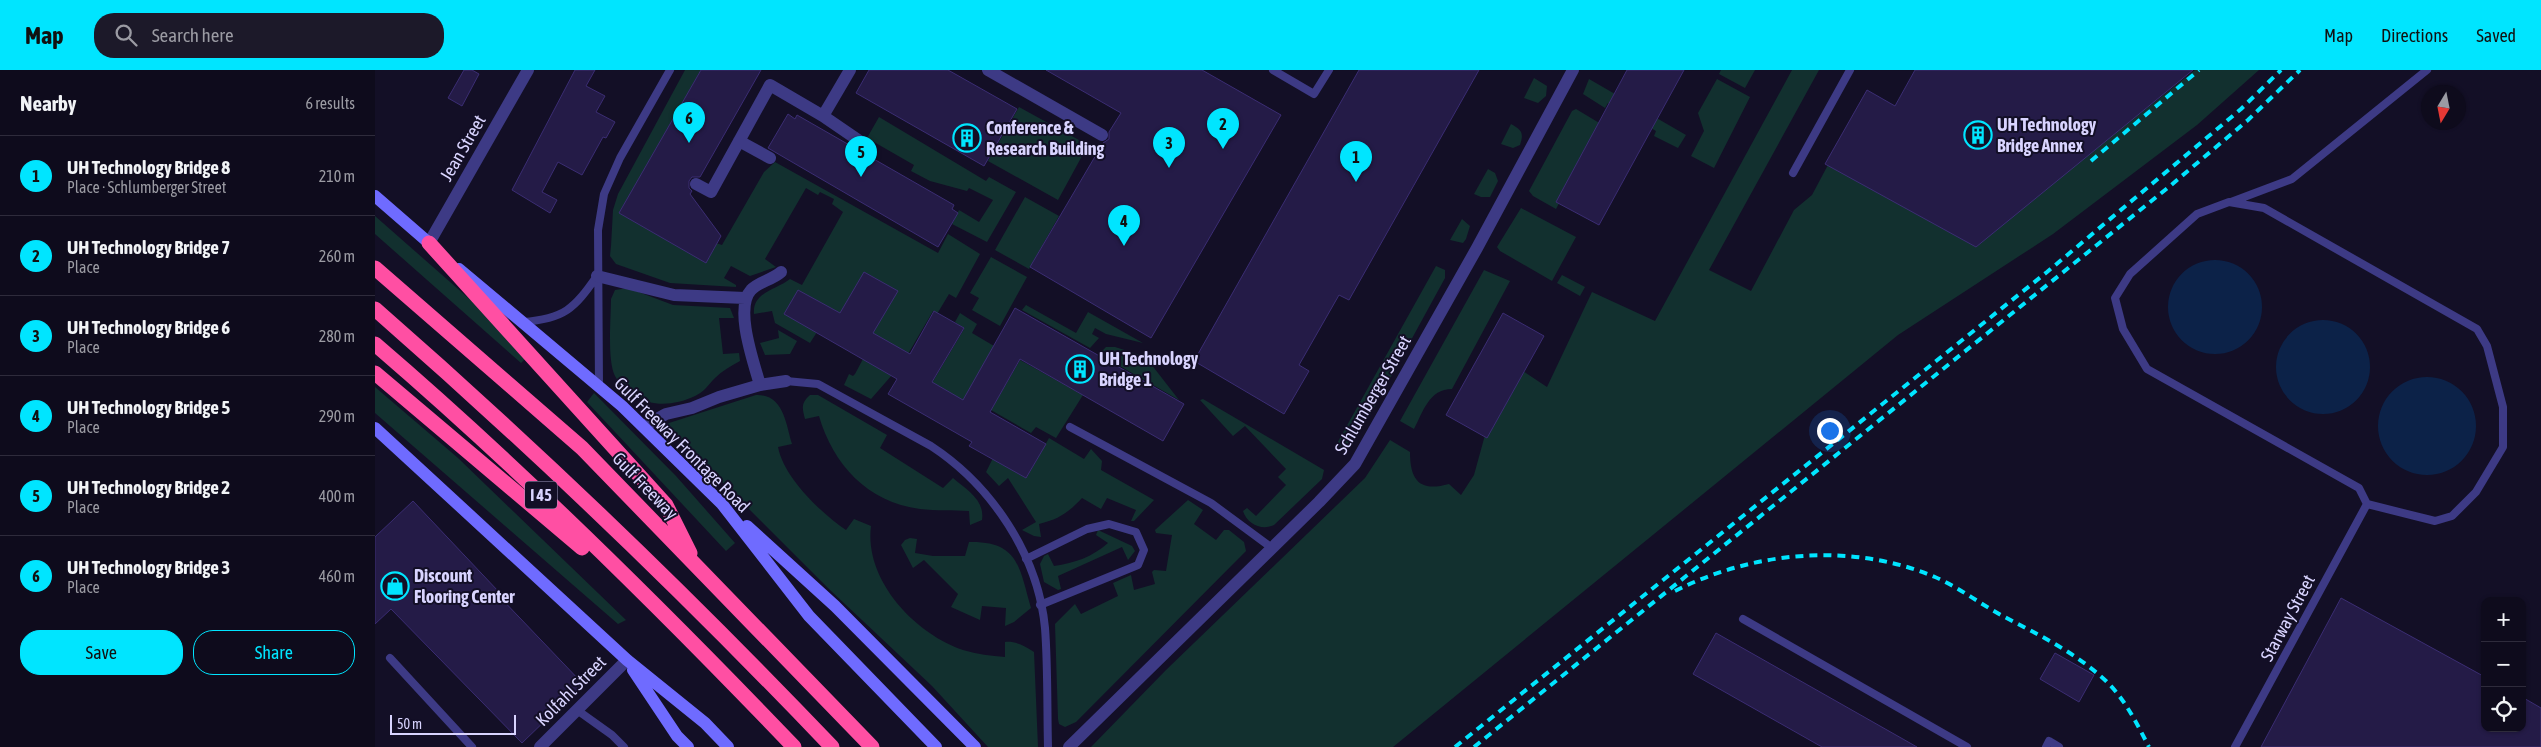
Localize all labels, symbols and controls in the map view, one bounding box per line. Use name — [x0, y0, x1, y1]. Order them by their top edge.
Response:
search box — [94, 13, 444, 58]
icon: search — [112, 21, 140, 49]
text: Map — [25, 22, 64, 49]
text: Search here — [152, 24, 234, 46]
text: Map — [2324, 25, 2353, 46]
text: Directions — [2381, 25, 2448, 46]
text: Saved — [2476, 25, 2516, 46]
north arrow — [2421, 85, 2466, 130]
text: Nearby — [20, 91, 76, 115]
text: 6 results — [305, 94, 355, 112]
pin: 6 — [673, 102, 705, 143]
pin: 2 — [1207, 108, 1239, 149]
street label: Jean Street — [435, 111, 490, 185]
place label: UH Technology Bridge Annex — [1997, 114, 2097, 156]
place label: Conference & Research Building — [986, 117, 1105, 159]
building icon: UH Technology Bridge Annex — [1963, 120, 1993, 150]
building icon: Conference & Research Building — [952, 123, 982, 153]
pin: 3 — [1153, 127, 1185, 168]
pin: 5 — [845, 136, 877, 177]
pin: 1 — [1340, 141, 1372, 182]
text: UH Technology Bridge 8 — [67, 156, 230, 178]
text: 1 — [32, 167, 40, 185]
text: 210 m — [319, 167, 355, 185]
text: Place · Schlumberger Street — [67, 178, 226, 196]
pin: 4 — [1108, 205, 1140, 246]
text: UH Technology Bridge 7 — [67, 236, 230, 258]
text: 2 — [32, 247, 40, 265]
text: 260 m — [319, 247, 355, 265]
text: Place — [67, 258, 100, 276]
text: UH Technology Bridge 6 — [67, 316, 230, 338]
text: 3 — [32, 327, 40, 345]
text: 280 m — [319, 327, 355, 345]
street label: Schlumberger Street — [1330, 332, 1415, 458]
text: Place — [67, 338, 100, 356]
place label: UH Technology Bridge 1 — [1099, 348, 1199, 390]
building icon: UH Technology Bridge 1 — [1065, 354, 1095, 384]
street label: Gulf Freeway Frontage Road — [610, 373, 754, 517]
text: UH Technology Bridge 5 — [67, 396, 230, 418]
text: 4 — [32, 407, 40, 425]
text: 290 m — [319, 407, 355, 425]
text: Place — [67, 418, 100, 436]
your location — [1817, 418, 1843, 444]
street label: Gulf Freeway — [608, 448, 682, 524]
text: UH Technology Bridge 2 — [67, 476, 230, 498]
road number: I 45 — [525, 482, 557, 508]
text: 5 — [32, 487, 40, 505]
text: 400 m — [319, 487, 355, 505]
text: Place — [67, 498, 100, 516]
text: UH Technology Bridge 3 — [67, 556, 230, 578]
place label: Discount Flooring Center — [414, 565, 515, 607]
text: 6 — [32, 567, 40, 585]
text: 460 m — [319, 567, 355, 585]
shop icon: Discount Flooring Center — [380, 571, 410, 601]
street label: Starway Street — [2256, 571, 2319, 665]
text: Place — [67, 578, 100, 596]
map controls — [2481, 597, 2526, 732]
button: + — [2481, 597, 2526, 642]
button: Save — [20, 630, 183, 675]
button: Share — [193, 630, 355, 675]
button: − — [2481, 642, 2526, 687]
street label: Kolfahl Street — [531, 651, 610, 730]
button: locate — [2481, 687, 2526, 732]
scale bar — [390, 712, 516, 735]
text: 50 m — [397, 716, 422, 732]

